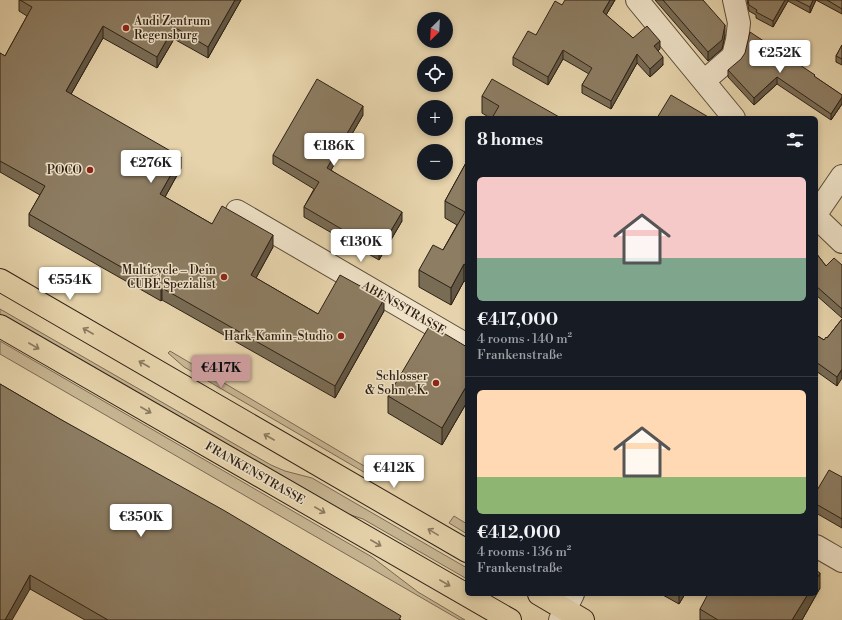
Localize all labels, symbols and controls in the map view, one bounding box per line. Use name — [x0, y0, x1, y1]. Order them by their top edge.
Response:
north arrow — [417, 12, 453, 48]
map controls — [417, 12, 453, 180]
place label: Audi Zentrum Regensburg — [133, 14, 211, 43]
marker: Audi Zentrum Regensburg — [121, 23, 131, 33]
pin: €252K — [752, 40, 808, 74]
text: €252K — [758, 45, 802, 61]
button: locate — [417, 56, 453, 92]
button: + — [417, 100, 453, 136]
text: 8 homes — [477, 129, 543, 151]
icon: filters — [784, 129, 806, 151]
pin: €186K — [306, 133, 362, 167]
text: €186K — [313, 138, 355, 154]
button: − — [417, 144, 453, 180]
pin: €276K — [123, 150, 179, 184]
text: €276K — [130, 155, 172, 171]
place label: POCO — [47, 163, 82, 178]
marker: POCO — [85, 165, 95, 175]
icon: home — [606, 203, 678, 275]
pin: €130K — [333, 229, 389, 263]
text: €130K — [340, 234, 382, 250]
place label: Multicycle – Dein CUBE Spezialist — [122, 263, 217, 292]
pin: €554K — [42, 267, 98, 301]
text: €554K — [48, 272, 92, 288]
marker: Multicycle – Dein CUBE Spezialist — [219, 272, 229, 282]
street label: ABENSSTRASSE — [358, 278, 448, 339]
text: €417,000 — [477, 309, 558, 331]
one-way arrow — [82, 327, 94, 335]
place label: Hark-Kamin-Studio — [224, 329, 333, 344]
marker: Hark-Kamin-Studio — [336, 331, 346, 341]
text: 4 rooms · 140 m² — [477, 331, 572, 347]
one-way arrow — [28, 342, 40, 350]
text: Frankenstraße — [477, 347, 563, 363]
pin: €417K — [193, 355, 249, 389]
one-way arrow — [138, 359, 150, 367]
text: €417K — [201, 360, 241, 376]
place label: Schlosser & Sohn e.K. — [365, 369, 428, 398]
marker: Schlosser & Sohn e.K. — [431, 378, 441, 388]
one-way arrow — [140, 407, 152, 415]
icon: home — [606, 416, 678, 488]
one-way arrow — [263, 432, 275, 440]
street label: FRANKENSTRASSE — [202, 439, 307, 508]
pin: €412K — [366, 455, 422, 489]
text: €412K — [373, 460, 415, 476]
pin: €350K — [113, 504, 169, 538]
one-way arrow — [314, 507, 326, 515]
text: €350K — [119, 509, 163, 525]
text: €412,000 — [477, 522, 561, 544]
one-way arrow — [428, 527, 440, 535]
one-way arrow — [370, 539, 382, 547]
text: 4 rooms · 136 m² — [477, 544, 571, 560]
text: Frankenstraße — [477, 560, 563, 576]
one-way arrow — [439, 579, 451, 587]

